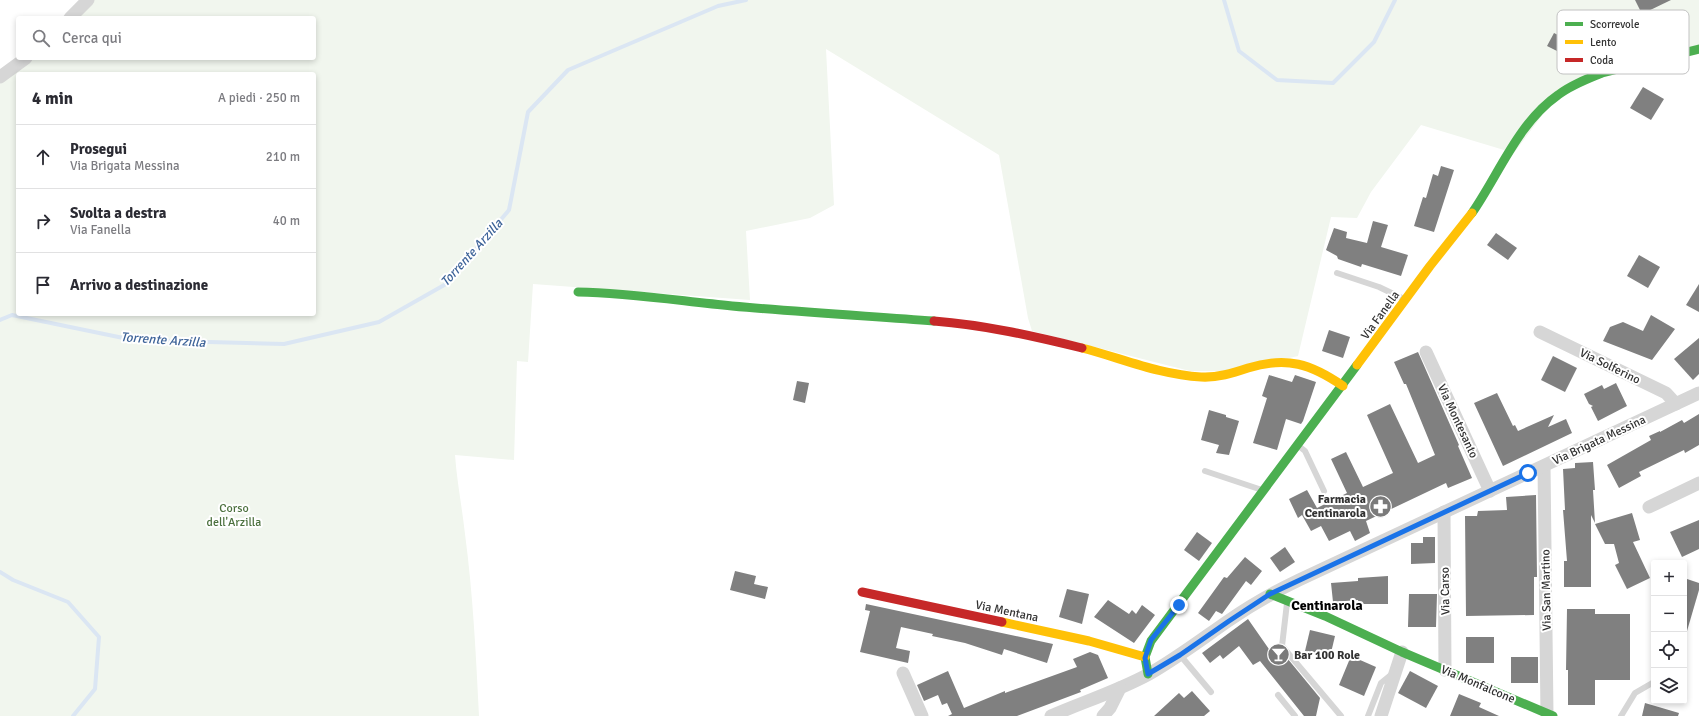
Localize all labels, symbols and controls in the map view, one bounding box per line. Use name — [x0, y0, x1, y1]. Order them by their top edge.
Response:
legend — [1557, 10, 1689, 74]
search box — [16, 16, 316, 60]
text: Scorrevole — [1590, 18, 1639, 31]
icon: search — [30, 27, 52, 49]
text: Cerca qui — [62, 29, 122, 47]
text: Lento — [1590, 36, 1617, 49]
text: Coda — [1590, 54, 1614, 67]
text: 4 min — [32, 88, 73, 109]
text: A piedi · 250 m — [218, 90, 300, 106]
text: Prosegui — [70, 140, 127, 158]
icon: ahead — [32, 146, 54, 168]
text: 210 m — [266, 149, 300, 165]
text: Via Brigata Messina — [70, 158, 180, 174]
text: Svolta a destra — [70, 204, 166, 222]
icon: right — [32, 210, 54, 232]
text: 40 m — [273, 213, 300, 229]
water label: Torrente Arzilla — [437, 215, 506, 290]
text: Via Fanella — [70, 222, 131, 238]
icon: arrive — [32, 274, 54, 296]
text: Arrivo a destinazione — [70, 276, 208, 294]
street label: Via Fanella — [1358, 288, 1403, 343]
water label: Torrente Arzilla — [120, 329, 206, 351]
street label: Via Solferino — [1577, 345, 1643, 388]
street label: Via Montesanto — [1434, 382, 1481, 460]
street label: Via Brigata Messina — [1550, 412, 1648, 469]
route start — [1519, 464, 1537, 482]
place label: Farmacia Centinarola — [1305, 492, 1366, 521]
pharmacy icon: Farmacia Centinarola — [1368, 493, 1394, 519]
park label: Corso dell'Arzilla — [207, 501, 261, 530]
street label: Via San Martino — [1538, 549, 1555, 631]
map controls — [1651, 560, 1687, 704]
button: + — [1651, 560, 1687, 596]
street label: Via Carso — [1438, 567, 1453, 615]
route end — [1170, 596, 1188, 614]
button: − — [1651, 596, 1687, 632]
street label: Via Mentana — [974, 597, 1040, 625]
district label: Centinarola — [1291, 597, 1363, 614]
button: locate — [1651, 632, 1687, 668]
bar icon: Bar 100 Role — [1266, 642, 1292, 668]
place label: Bar 100 Role — [1294, 648, 1360, 663]
street label: Via Monfalcone — [1438, 662, 1517, 707]
button: layers — [1651, 668, 1687, 704]

